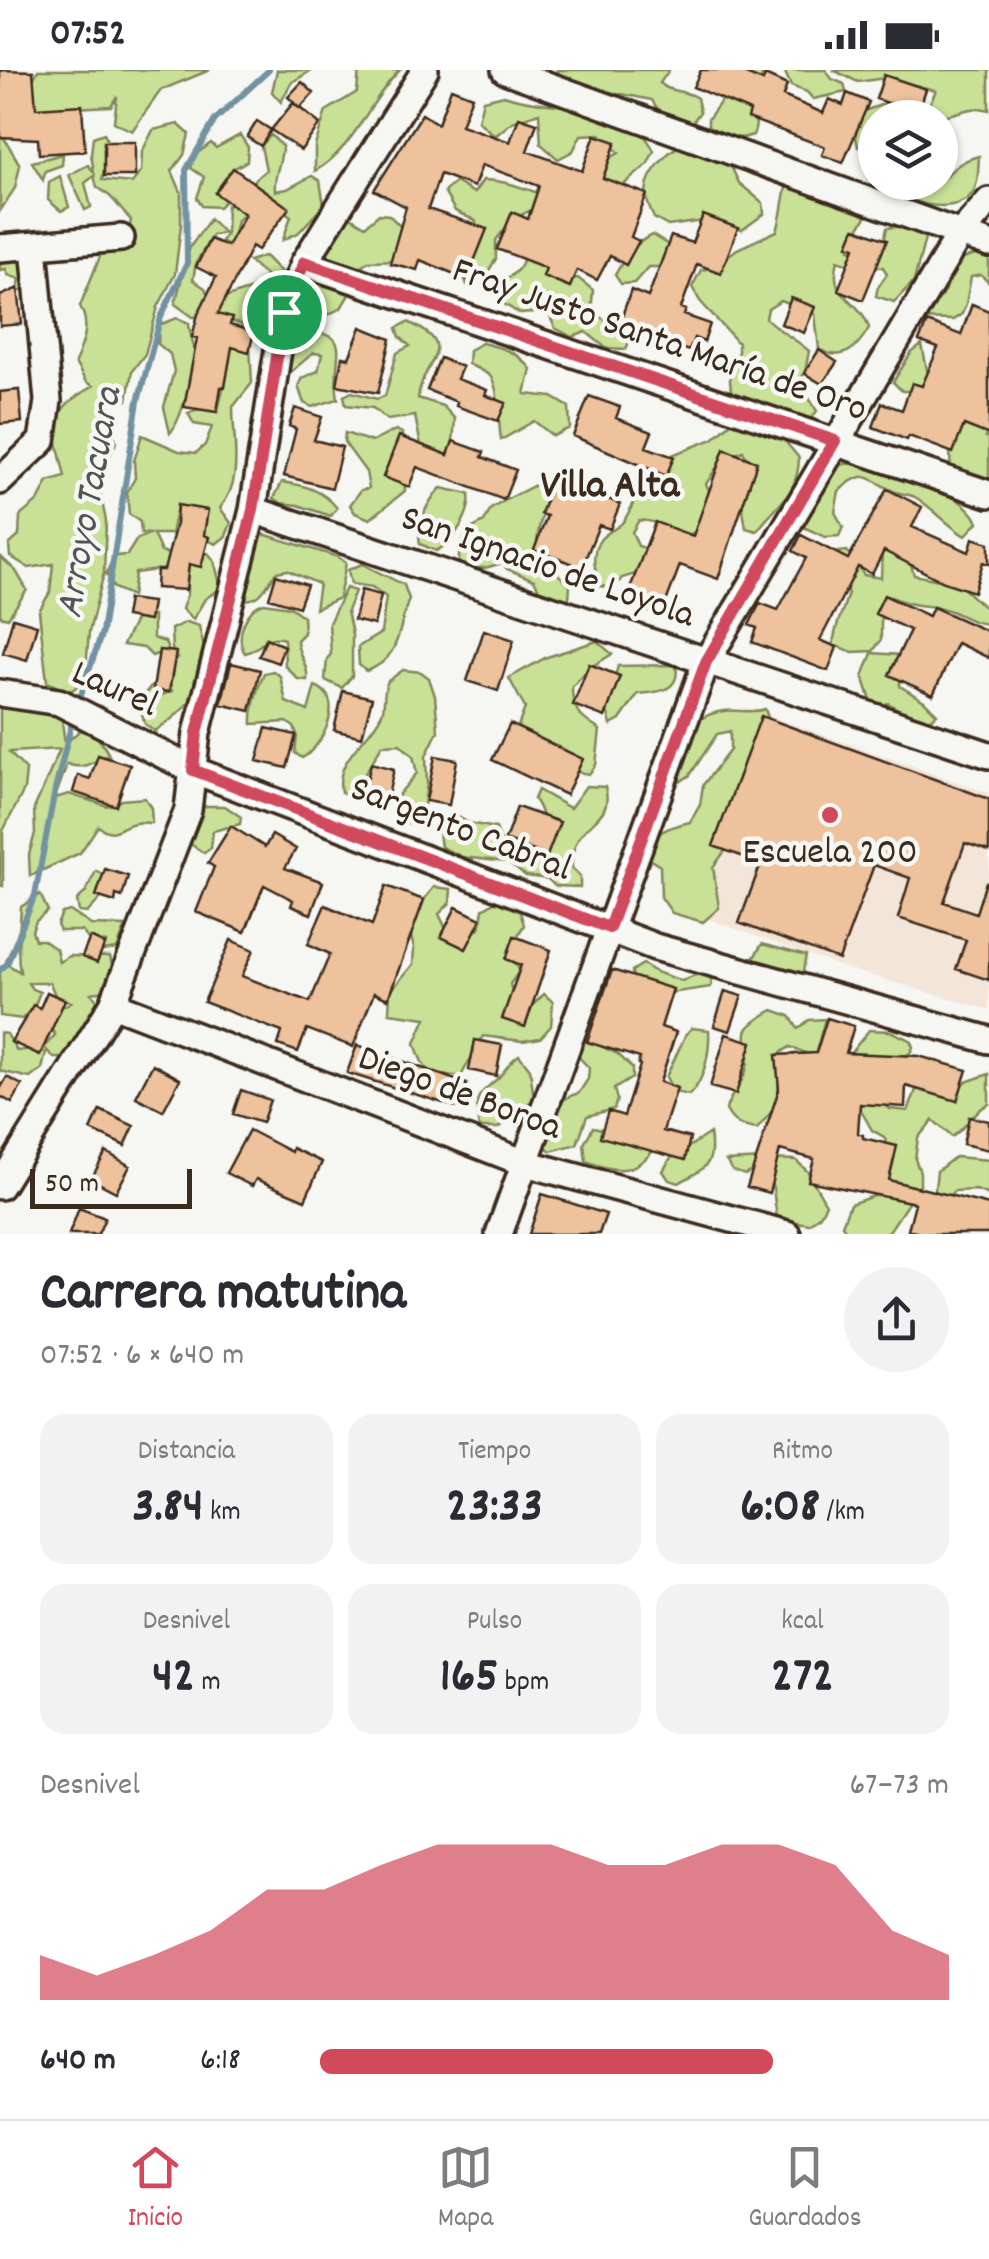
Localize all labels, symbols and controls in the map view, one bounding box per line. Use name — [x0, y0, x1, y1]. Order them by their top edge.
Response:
text: 07:52 — [50, 8, 126, 63]
map controls — [858, 100, 958, 200]
button: layers — [858, 100, 958, 200]
street label: Fray Justo Santa María de Oro — [444, 245, 874, 439]
pin — [242, 270, 327, 355]
icon: arrive — [257, 285, 312, 340]
water label: Arroyo Tacuara — [44, 381, 141, 623]
district label: Villa Alta — [541, 460, 680, 517]
street label: San Ignacio de Loyola — [393, 493, 702, 645]
street label: Laurel — [62, 648, 166, 734]
street label: Sargento Cabral — [341, 764, 579, 898]
marker: Escuela 200 — [819, 804, 841, 826]
place label: Escuela 200 — [742, 827, 918, 882]
street label: Diego de Boroa — [350, 1033, 569, 1158]
scale bar — [30, 1164, 192, 1208]
text: 50 m — [45, 1166, 99, 1206]
text: Carrera matutina — [40, 1257, 406, 1336]
button: share — [844, 1267, 949, 1372]
text: 07:52 · 6 × 640 m — [40, 1334, 244, 1380]
text: Distancia — [138, 1433, 235, 1473]
text: Tiempo — [458, 1433, 531, 1473]
text: Ritmo — [772, 1433, 833, 1473]
text: 3.84 — [132, 1473, 204, 1545]
text: 23:33 — [446, 1473, 543, 1545]
text: 6:08 — [740, 1473, 820, 1545]
text: km — [204, 1494, 241, 1534]
text: /km — [820, 1494, 865, 1534]
text: Desnivel — [143, 1603, 230, 1643]
text: Pulso — [467, 1603, 522, 1643]
text: kcal — [781, 1603, 824, 1643]
text: 42 — [152, 1643, 195, 1715]
text: 165 — [440, 1643, 498, 1715]
text: 272 — [771, 1643, 834, 1715]
text: m — [195, 1664, 221, 1704]
text: bpm — [498, 1664, 549, 1704]
text: Desnivel — [40, 1764, 140, 1810]
text: 67–73 m — [849, 1764, 949, 1810]
text: 640 m — [40, 2039, 116, 2085]
text: 6:18 — [200, 2039, 241, 2085]
tab: Inicio — [127, 2140, 183, 2240]
tab: Mapa — [438, 2140, 493, 2240]
tab: Guardados — [748, 2140, 862, 2240]

